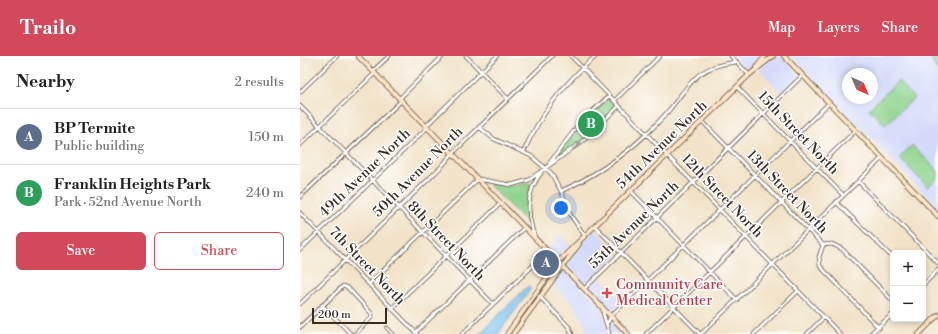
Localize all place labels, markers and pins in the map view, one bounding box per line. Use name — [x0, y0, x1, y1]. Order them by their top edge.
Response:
pin: B — [578, 109, 604, 139]
pin: A — [533, 248, 559, 278]
place label: Community Care Medical Center — [616, 276, 723, 310]
marker: Community Care Medical Center — [601, 287, 613, 299]

